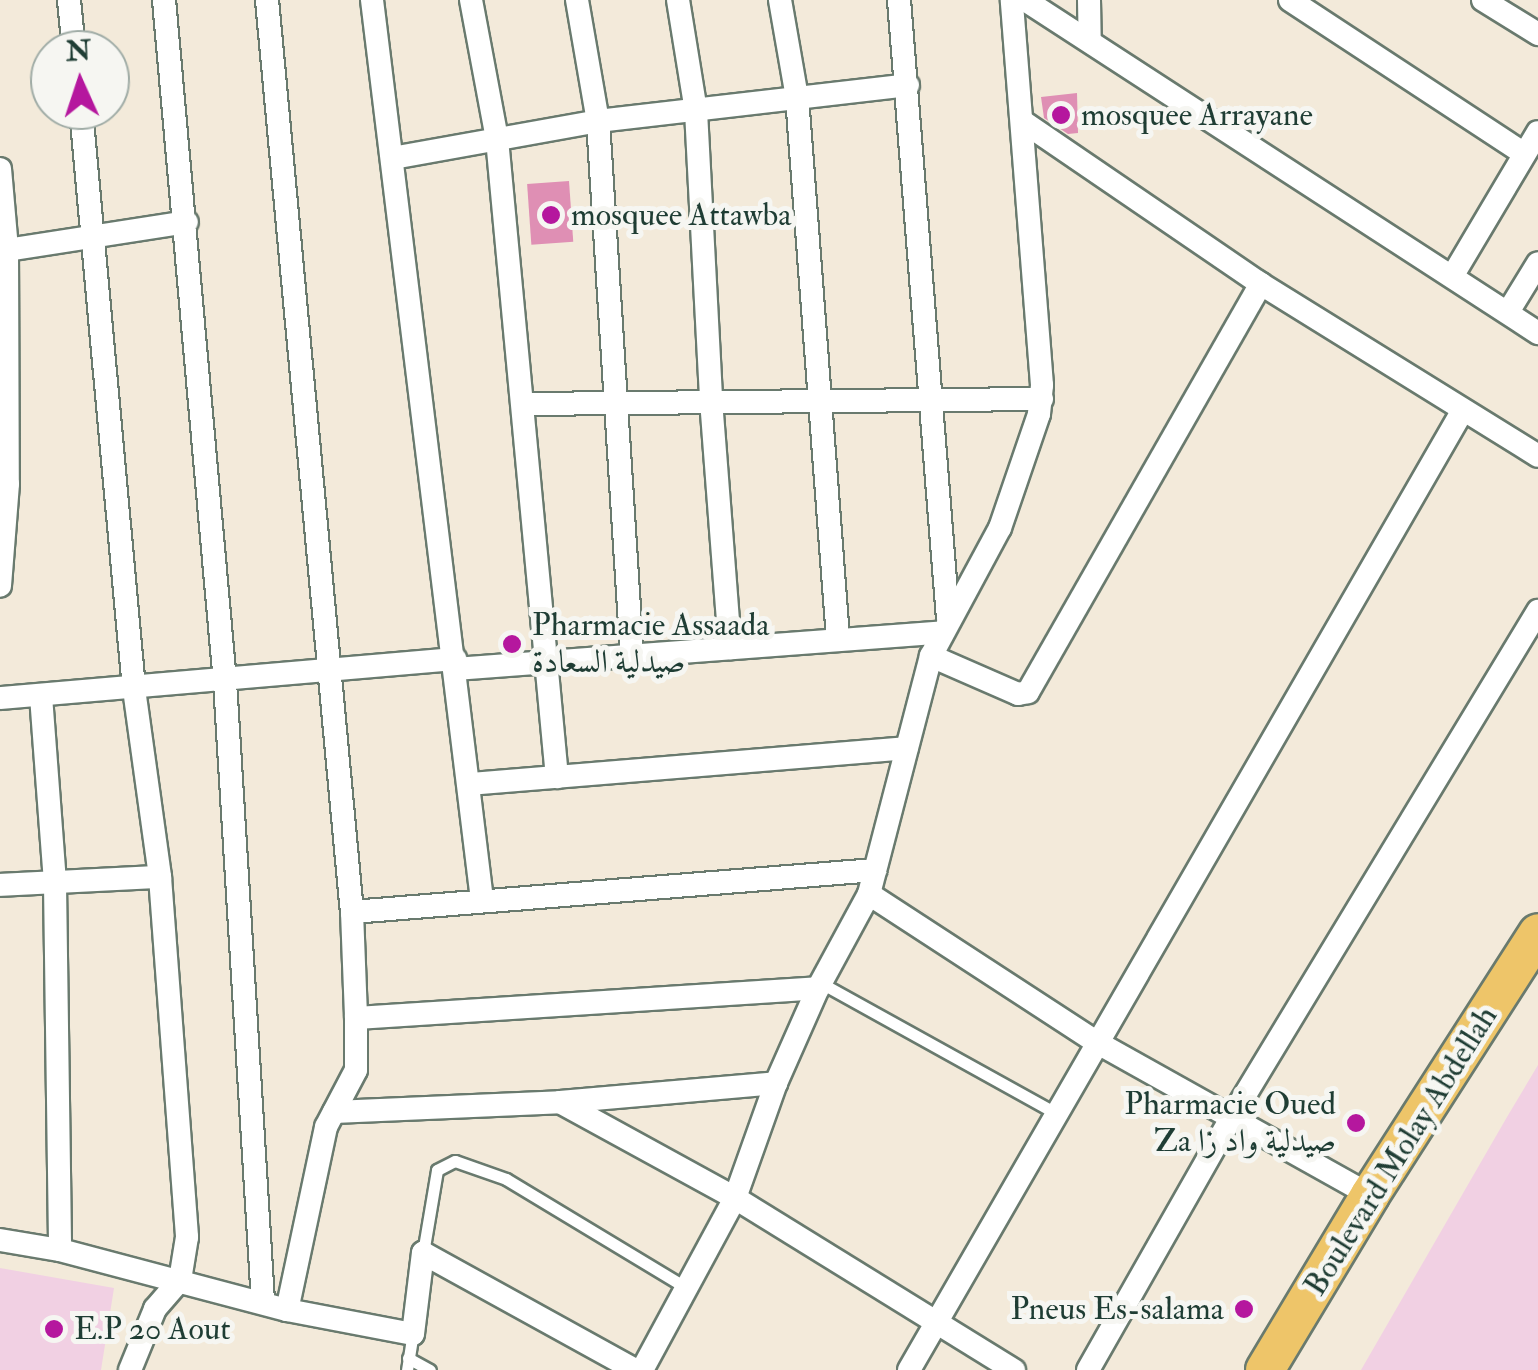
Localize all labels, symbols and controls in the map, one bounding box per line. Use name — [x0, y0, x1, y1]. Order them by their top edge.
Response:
north arrow — [30, 30, 130, 130]
text: N — [65, 33, 92, 70]
place label: mosquee Arrayane — [1081, 96, 1313, 134]
marker: mosquee Arrayane — [1050, 104, 1072, 126]
place label: mosquee Attawba — [571, 196, 791, 234]
marker: mosquee Attawba — [540, 204, 562, 226]
place label: Pharmacie Assaada صيدلية السعادة — [532, 607, 769, 682]
marker: Pharmacie Assaada صيدلية السعادة — [501, 633, 523, 655]
street label: Boulevard Molay Abdellah — [1296, 999, 1506, 1303]
place label: Pharmacie Oued Za صيدلية واد زا — [1124, 1086, 1336, 1161]
marker: Pharmacie Oued Za صيدلية واد زا — [1345, 1112, 1367, 1134]
place label: Pneus Es-salama — [1011, 1290, 1224, 1328]
marker: Pneus Es-salama — [1233, 1298, 1255, 1320]
place label: E.P 20 Aout — [74, 1310, 231, 1348]
marker: E.P 20 Aout — [43, 1318, 65, 1340]

